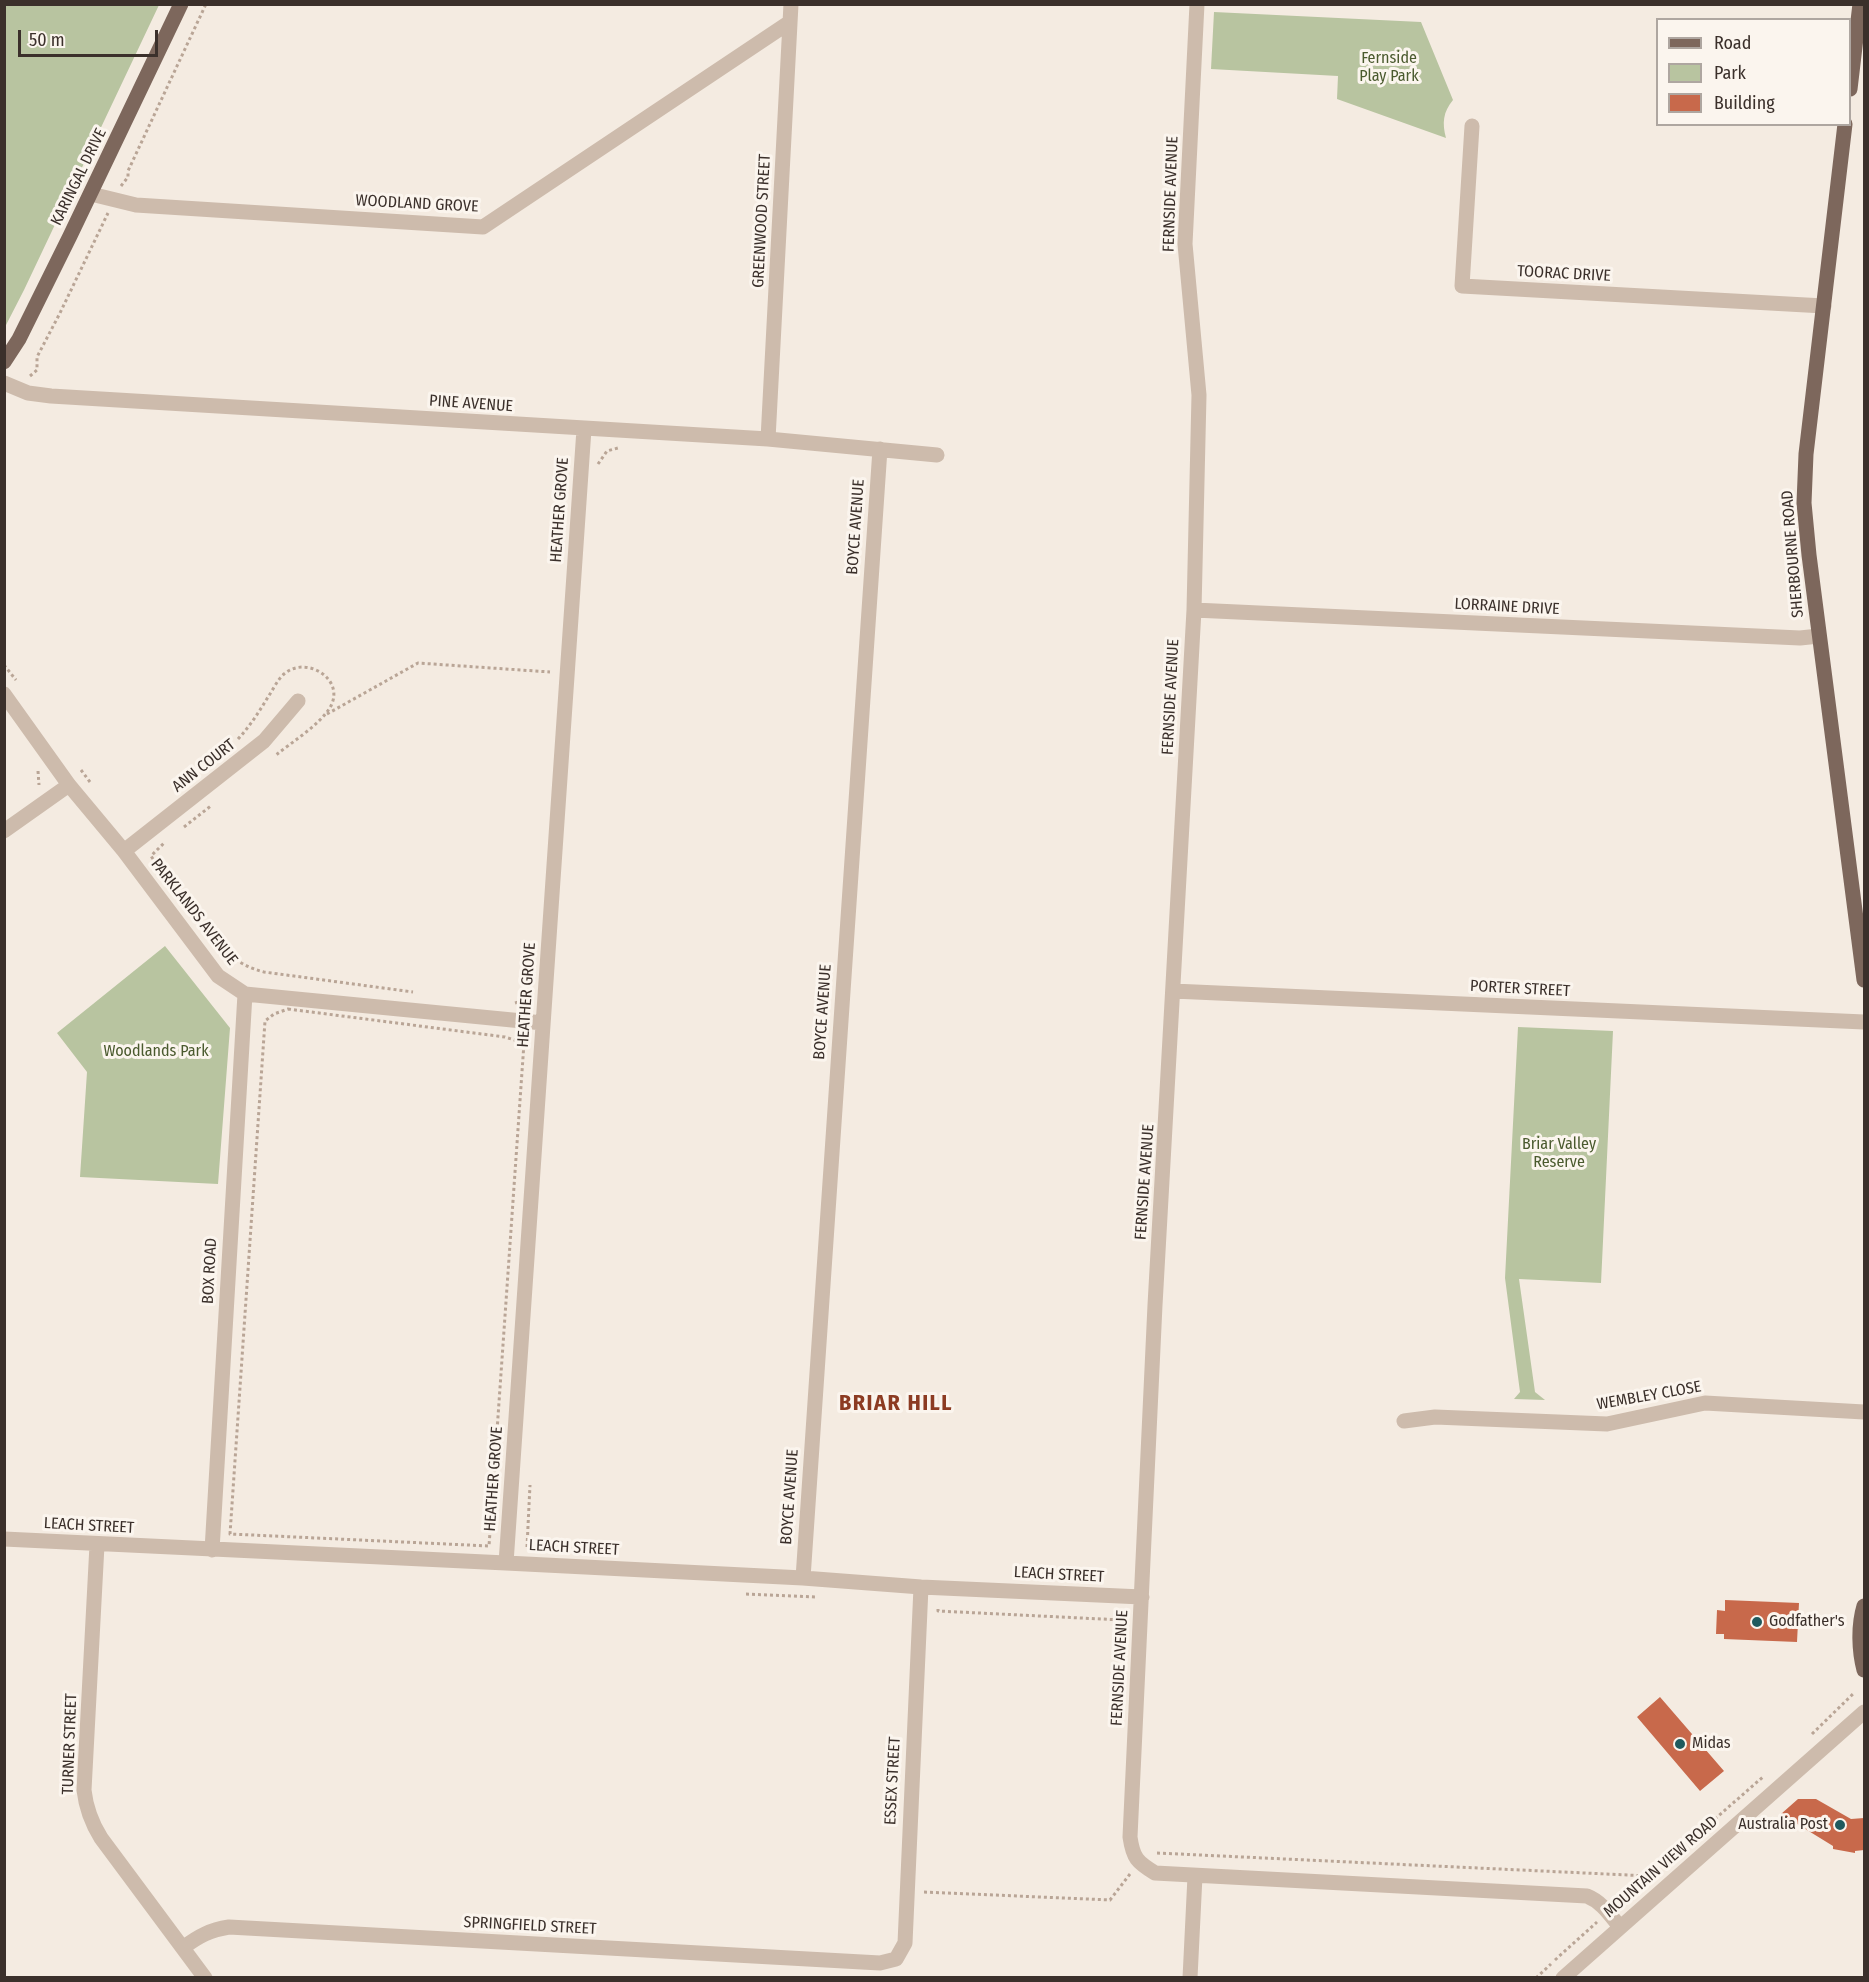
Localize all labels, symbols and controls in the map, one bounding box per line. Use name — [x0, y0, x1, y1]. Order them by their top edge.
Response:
scale bar — [21, 18, 160, 56]
legend — [1656, 18, 1851, 126]
text: 50 m — [29, 29, 65, 51]
text: Road — [1714, 32, 1751, 54]
park label: Fernside Play Park — [1359, 49, 1419, 87]
text: Park — [1714, 62, 1746, 84]
text: Building — [1714, 92, 1775, 114]
street label: KARINGAL DRIVE — [47, 125, 111, 229]
street label: FERNSIDE AVENUE — [1159, 136, 1183, 252]
street label: GREENWOOD STREET — [749, 154, 775, 288]
street label: WOODLAND GROVE — [355, 191, 479, 217]
street label: TOORAC DRIVE — [1517, 262, 1611, 286]
street label: PINE AVENUE — [428, 391, 514, 417]
street label: HEATHER GROVE — [547, 457, 573, 563]
street label: BOYCE AVENUE — [843, 479, 869, 575]
street label: SHERBOURNE ROAD — [1778, 489, 1808, 619]
street label: LORRAINE DRIVE — [1454, 595, 1560, 619]
street label: FERNSIDE AVENUE — [1158, 639, 1184, 755]
street label: ANN COURT — [169, 735, 239, 797]
street label: PARKLANDS AVENUE — [147, 855, 241, 969]
street label: HEATHER GROVE — [514, 942, 540, 1048]
street label: BOYCE AVENUE — [810, 964, 836, 1060]
street label: PORTER STREET — [1469, 977, 1571, 1001]
park label: Woodlands Park — [103, 1042, 209, 1062]
street label: FERNSIDE AVENUE — [1131, 1123, 1159, 1241]
park label: Briar Valley Reserve — [1522, 1135, 1596, 1173]
street label: BOX ROAD — [199, 1237, 221, 1305]
street label: WEMBLEY CLOSE — [1595, 1377, 1703, 1415]
district label: BRIAR HILL — [839, 1391, 953, 1417]
street label: HEATHER GROVE — [481, 1426, 507, 1532]
street label: BOYCE AVENUE — [777, 1449, 803, 1545]
street label: LEACH STREET — [43, 1514, 135, 1538]
street label: LEACH STREET — [528, 1536, 620, 1560]
street label: LEACH STREET — [1013, 1563, 1105, 1587]
street label: FERNSIDE AVENUE — [1107, 1610, 1133, 1726]
place label: Godfather's — [1769, 1612, 1845, 1632]
marker: Godfather's — [1750, 1615, 1764, 1629]
street label: TURNER STREET — [59, 1693, 81, 1795]
place label: Midas — [1692, 1734, 1731, 1754]
street label: ESSEX STREET — [881, 1736, 905, 1826]
marker: Midas — [1673, 1737, 1687, 1751]
street label: MOUNTAIN VIEW ROAD — [1600, 1812, 1722, 1922]
place label: Australia Post — [1738, 1815, 1828, 1835]
marker: Australia Post — [1833, 1818, 1847, 1832]
street label: SPRINGFIELD STREET — [463, 1913, 597, 1939]

